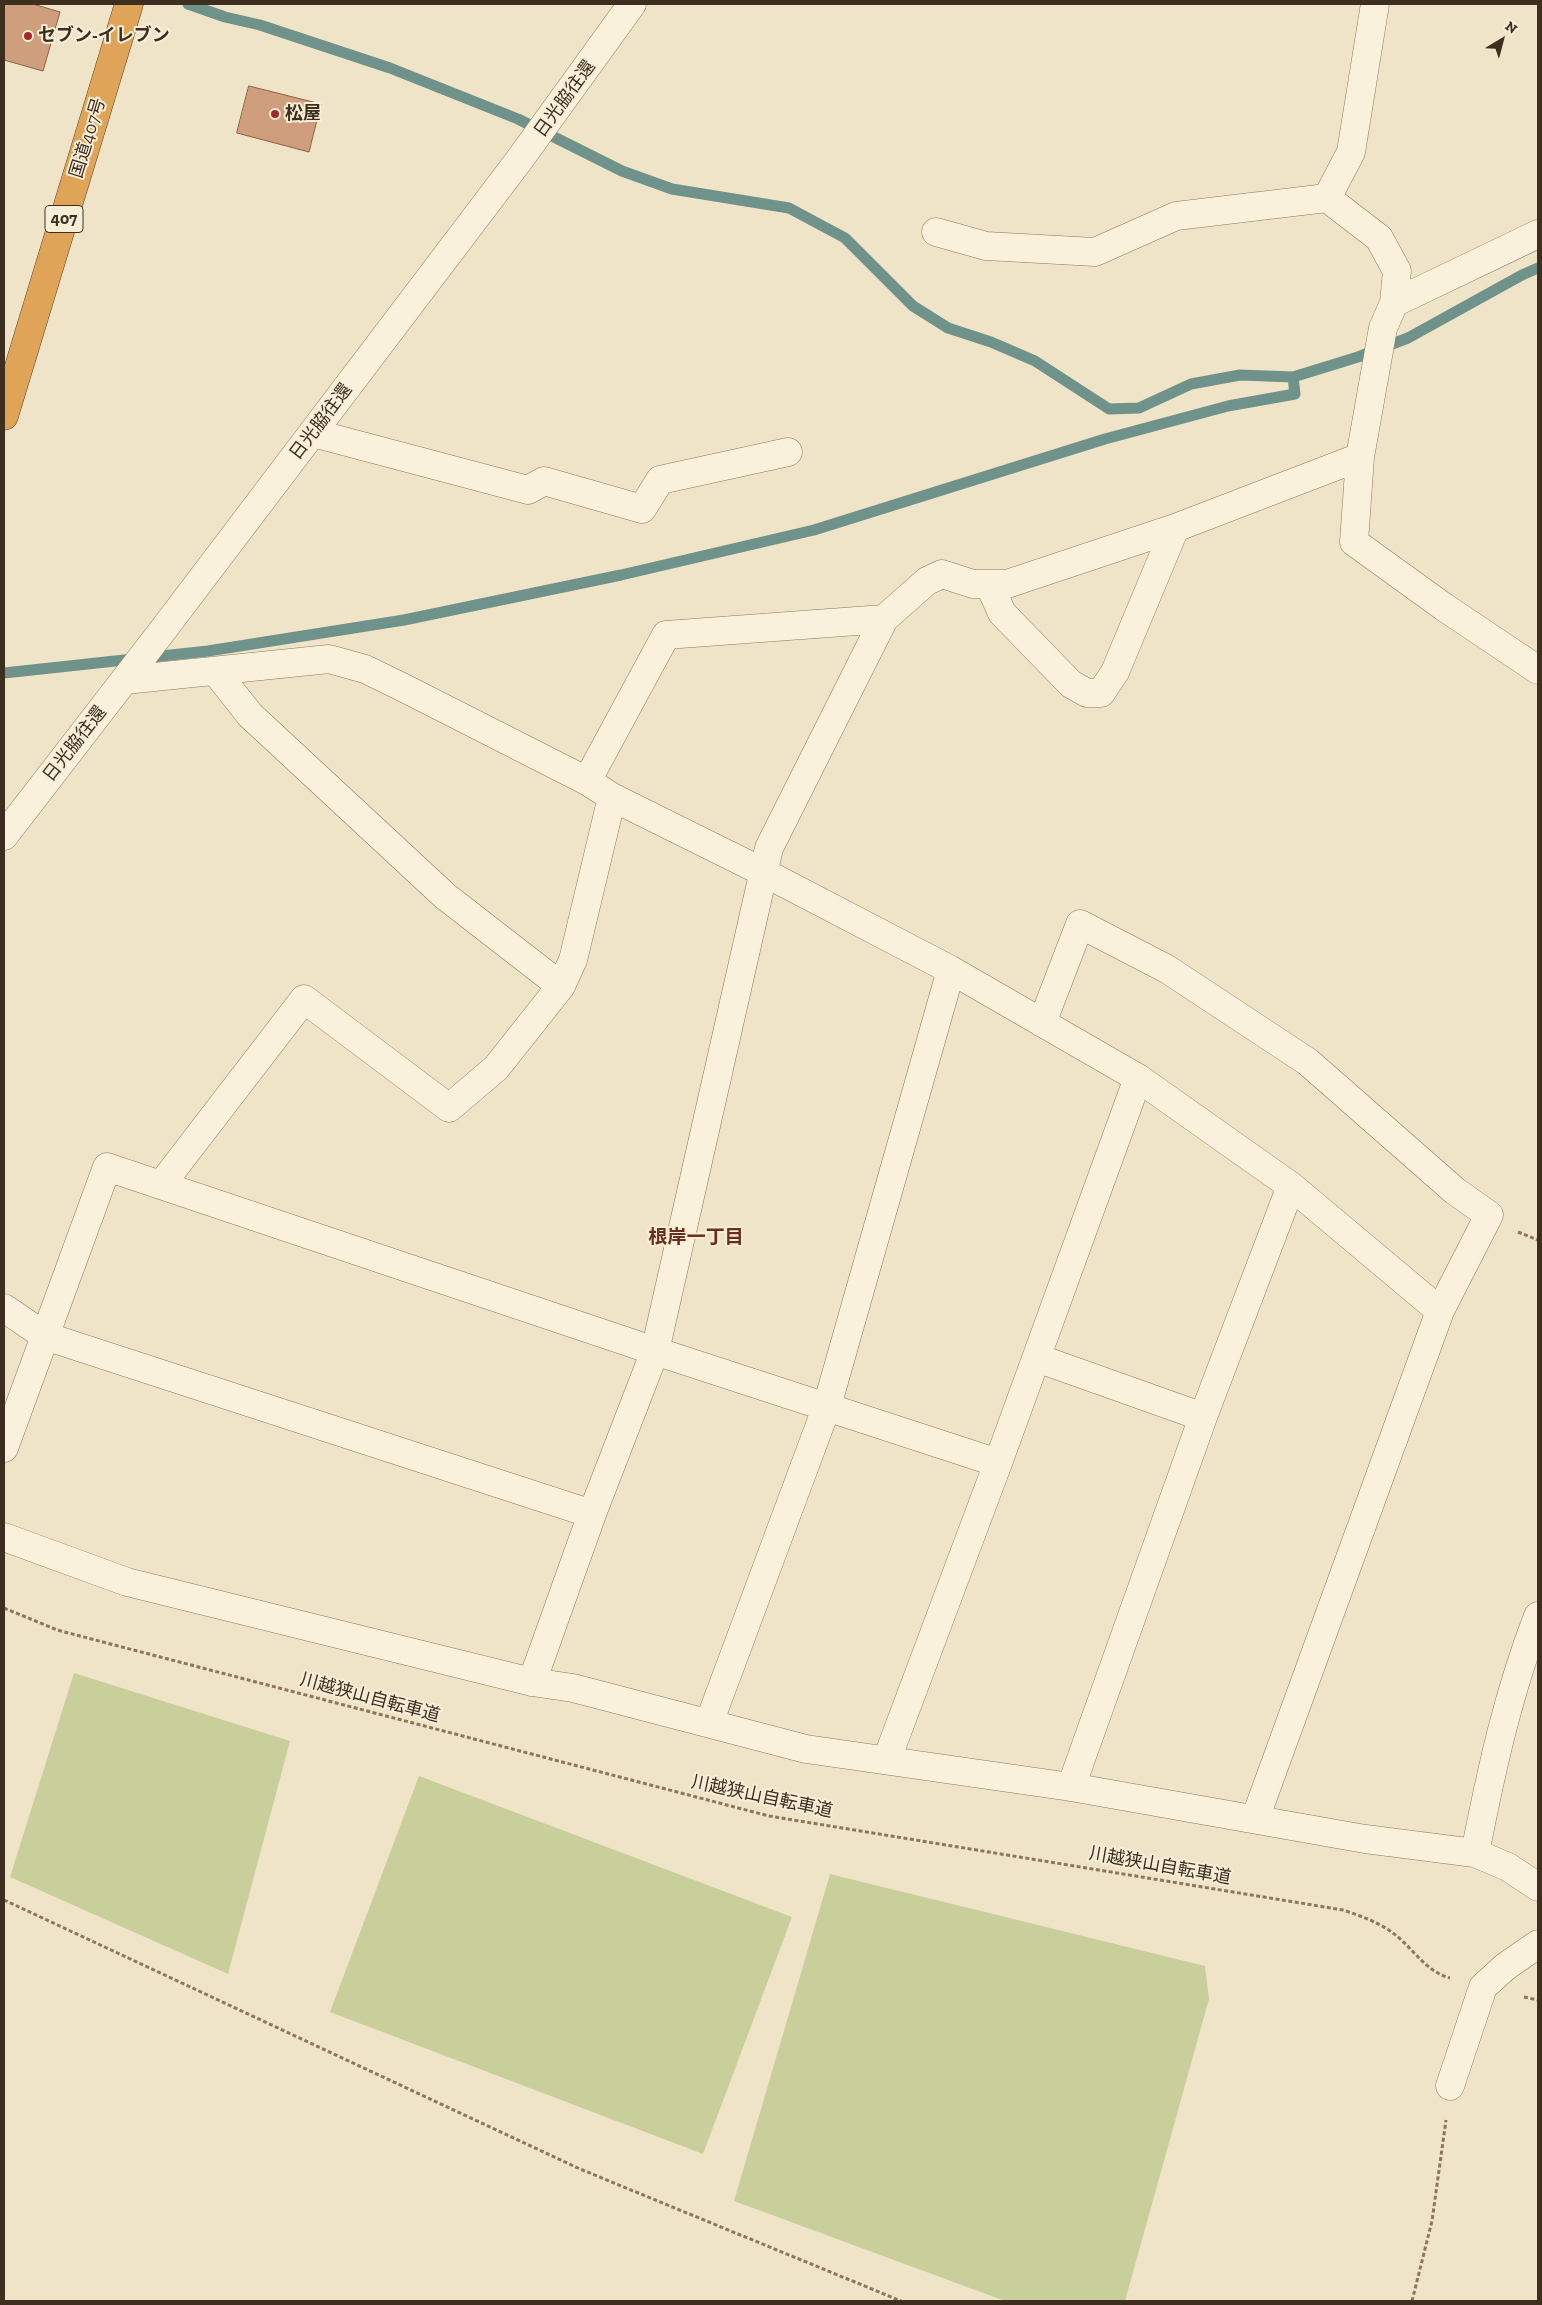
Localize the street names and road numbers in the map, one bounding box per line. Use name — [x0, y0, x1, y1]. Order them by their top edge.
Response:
street label: 日光脇往還 — [530, 56, 600, 142]
street label: 国道407号 — [66, 95, 110, 181]
road number: 407 — [45, 205, 83, 232]
street label: 日光脇往還 — [285, 380, 357, 464]
street label: 日光脇往還 — [39, 702, 111, 786]
street label: 川越狭山自転車道 — [298, 1669, 442, 1727]
street label: 川越狭山自転車道 — [689, 1771, 835, 1823]
street label: 川越狭山自転車道 — [1087, 1843, 1233, 1889]

